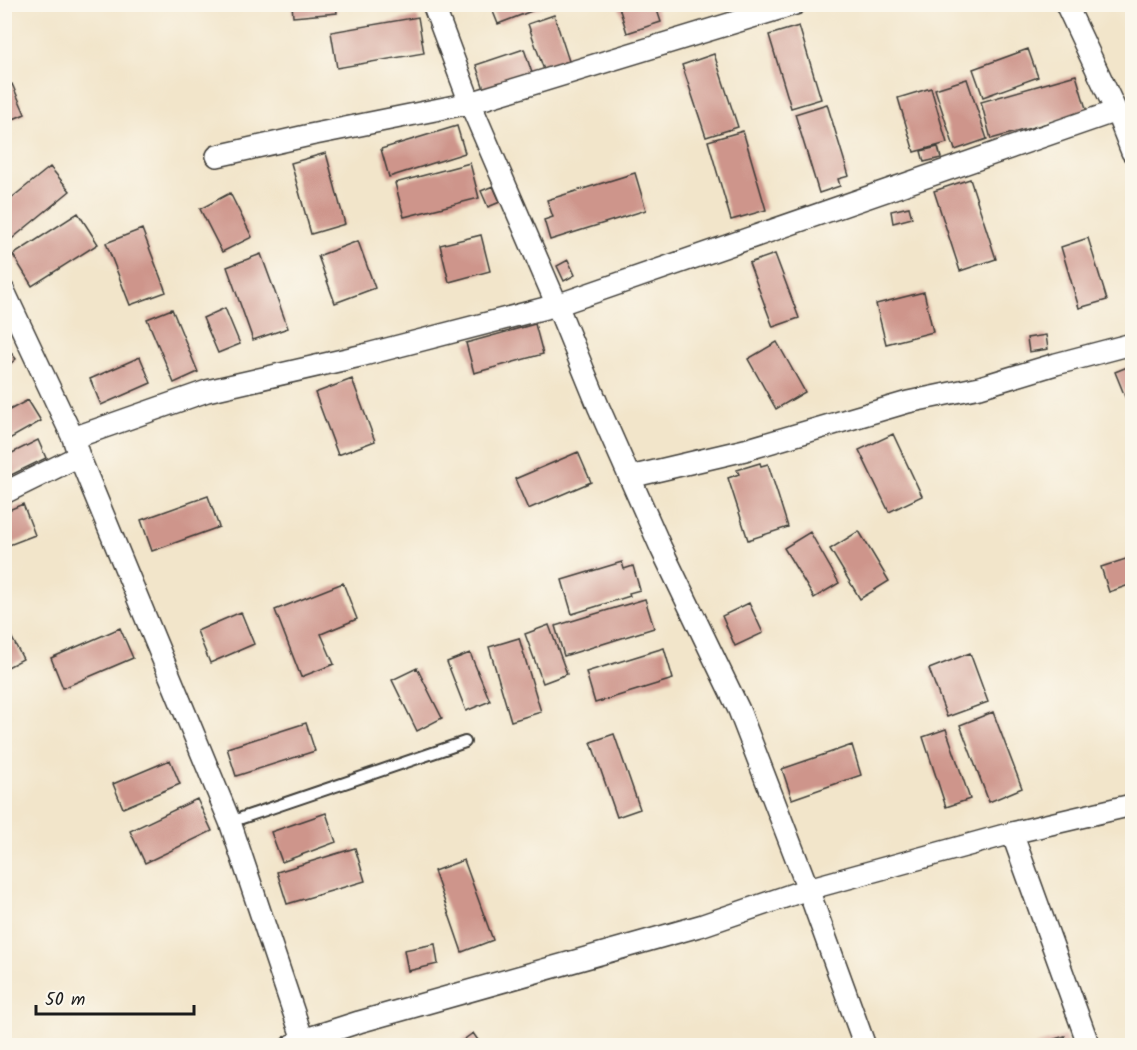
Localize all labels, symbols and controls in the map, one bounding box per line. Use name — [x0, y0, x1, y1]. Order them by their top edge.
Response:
scale bar — [36, 978, 194, 1016]
text: 50 m — [45, 986, 85, 1015]

